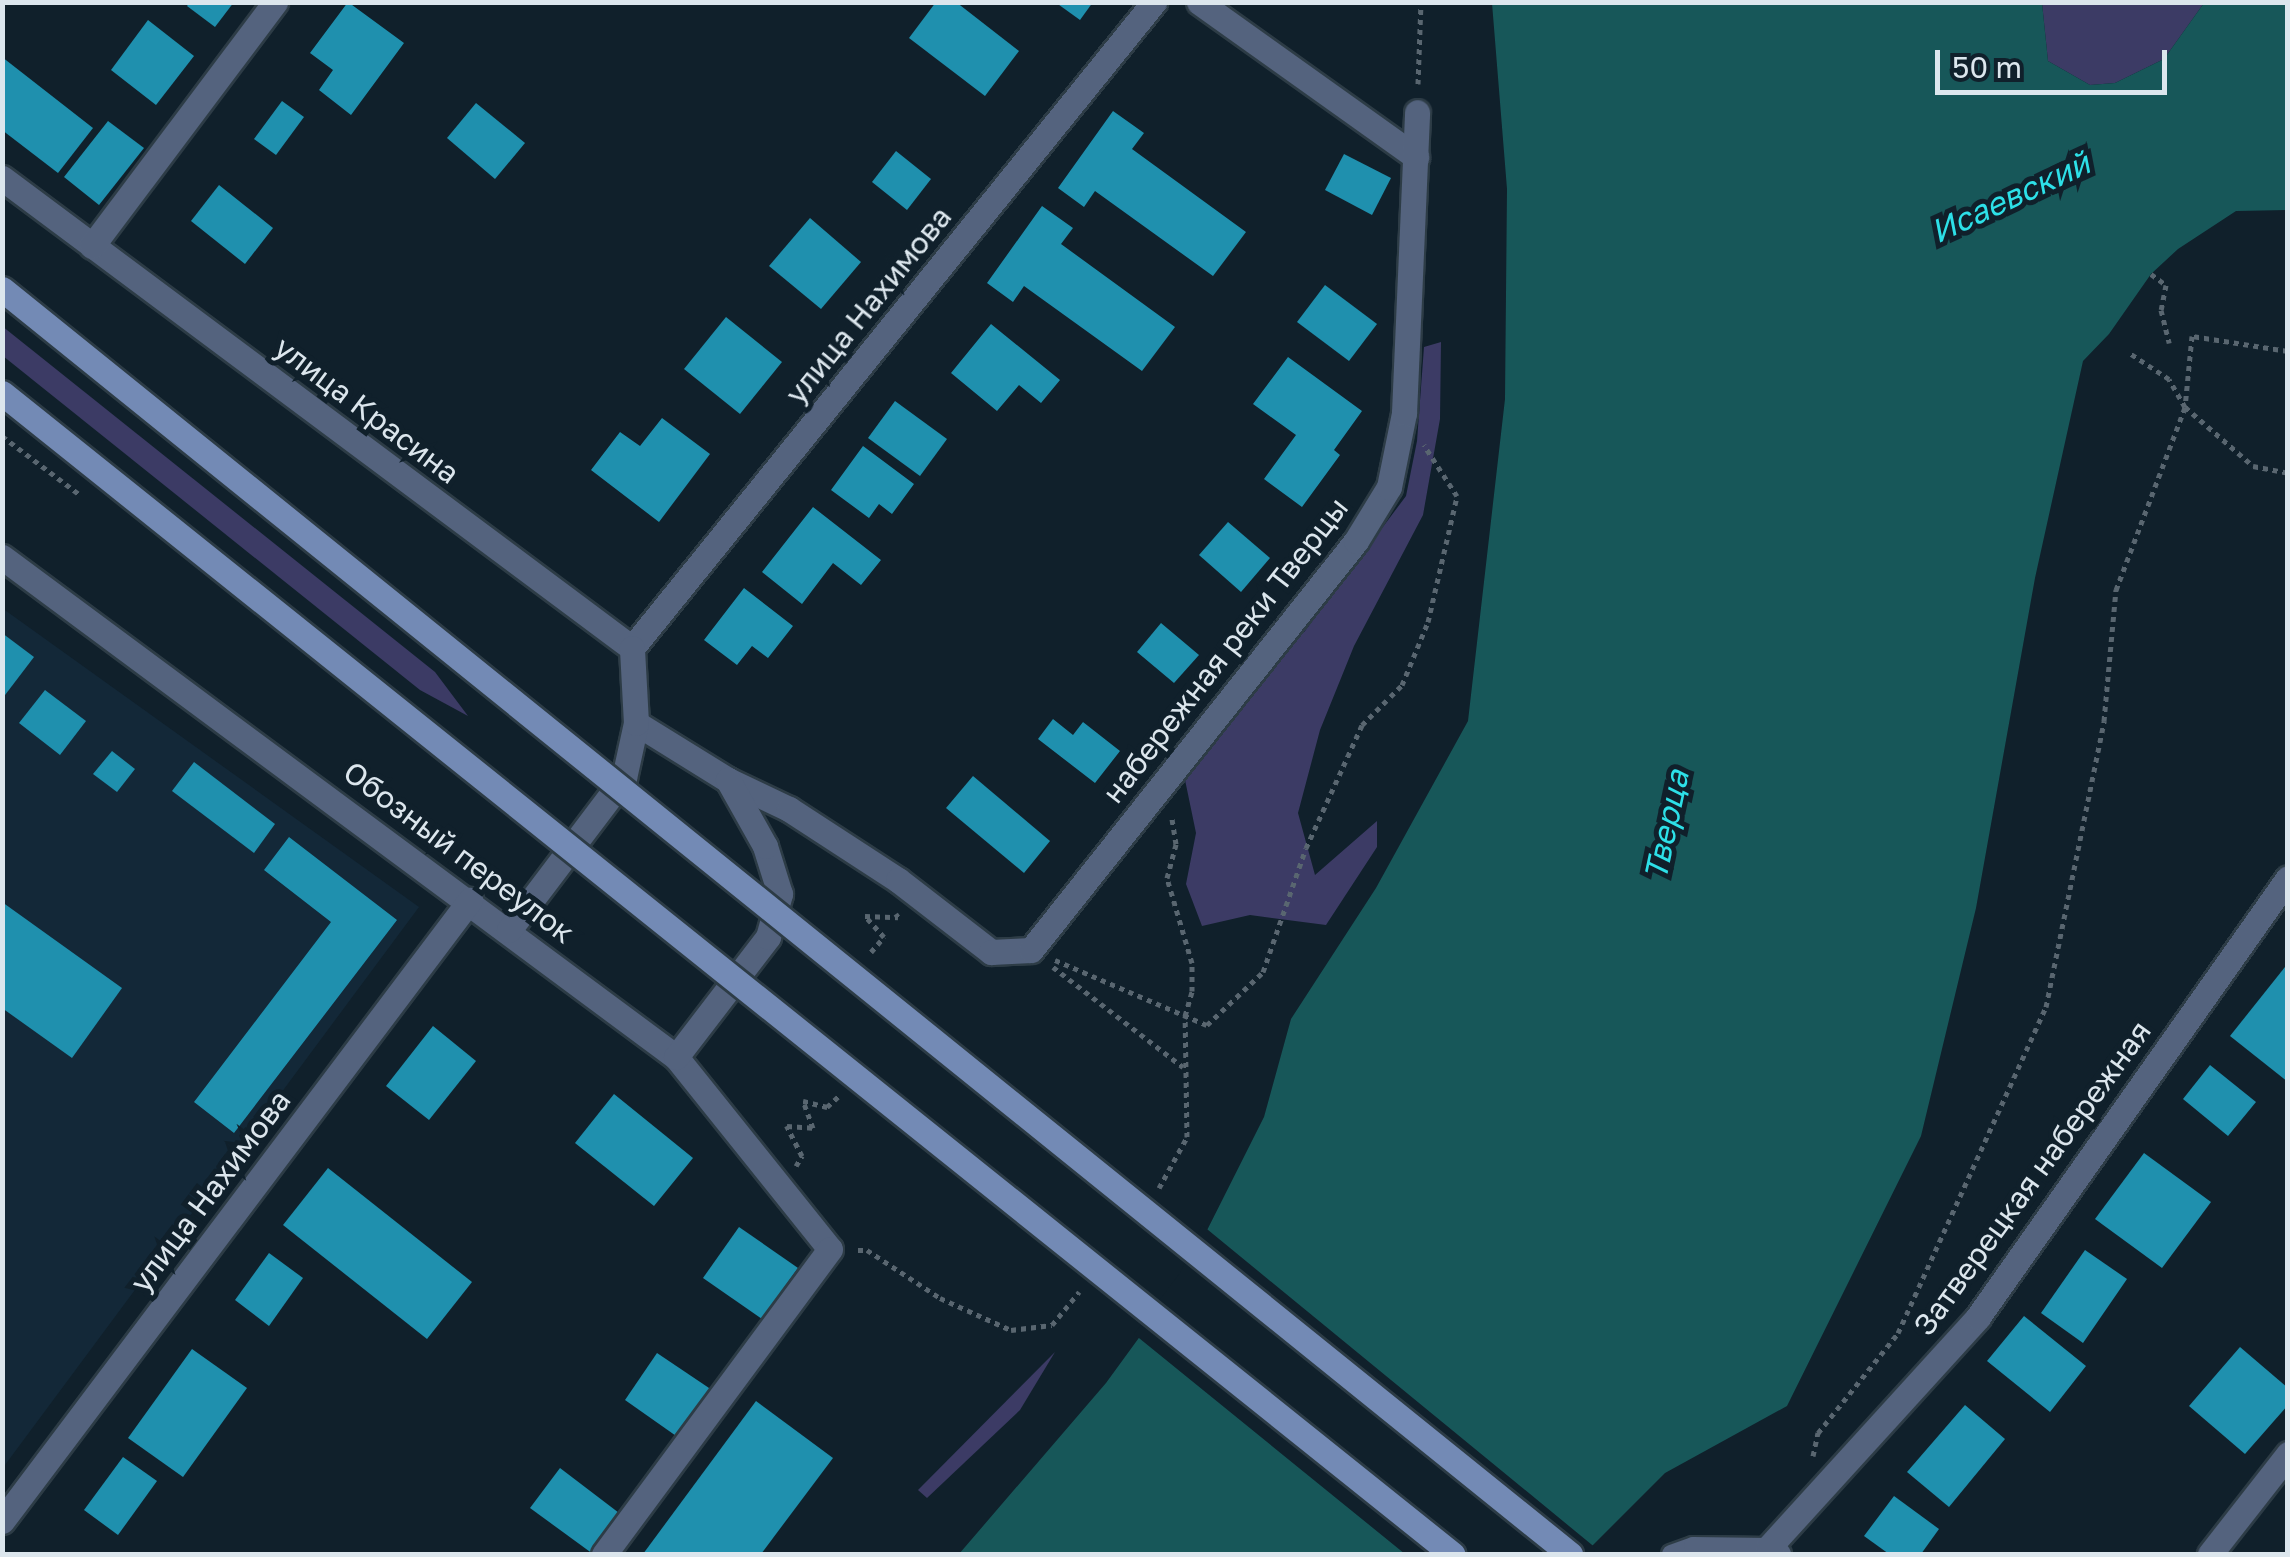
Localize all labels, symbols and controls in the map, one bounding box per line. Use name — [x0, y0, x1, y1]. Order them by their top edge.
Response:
scale bar — [1940, 30, 2172, 92]
text: 50 m — [1952, 49, 2022, 85]
water label: Исаевский — [1924, 143, 2096, 251]
street label: улица Нахимова — [777, 199, 959, 411]
street label: улица Красина — [268, 329, 466, 491]
street label: набережная реки Тверцы — [1095, 490, 1355, 810]
street label: Обозный переулок — [337, 754, 581, 950]
water label: Тверца — [1636, 766, 1696, 884]
street label: Затверецкая набережная — [1906, 1014, 2158, 1342]
street label: улица Нахимова — [122, 1083, 298, 1299]

